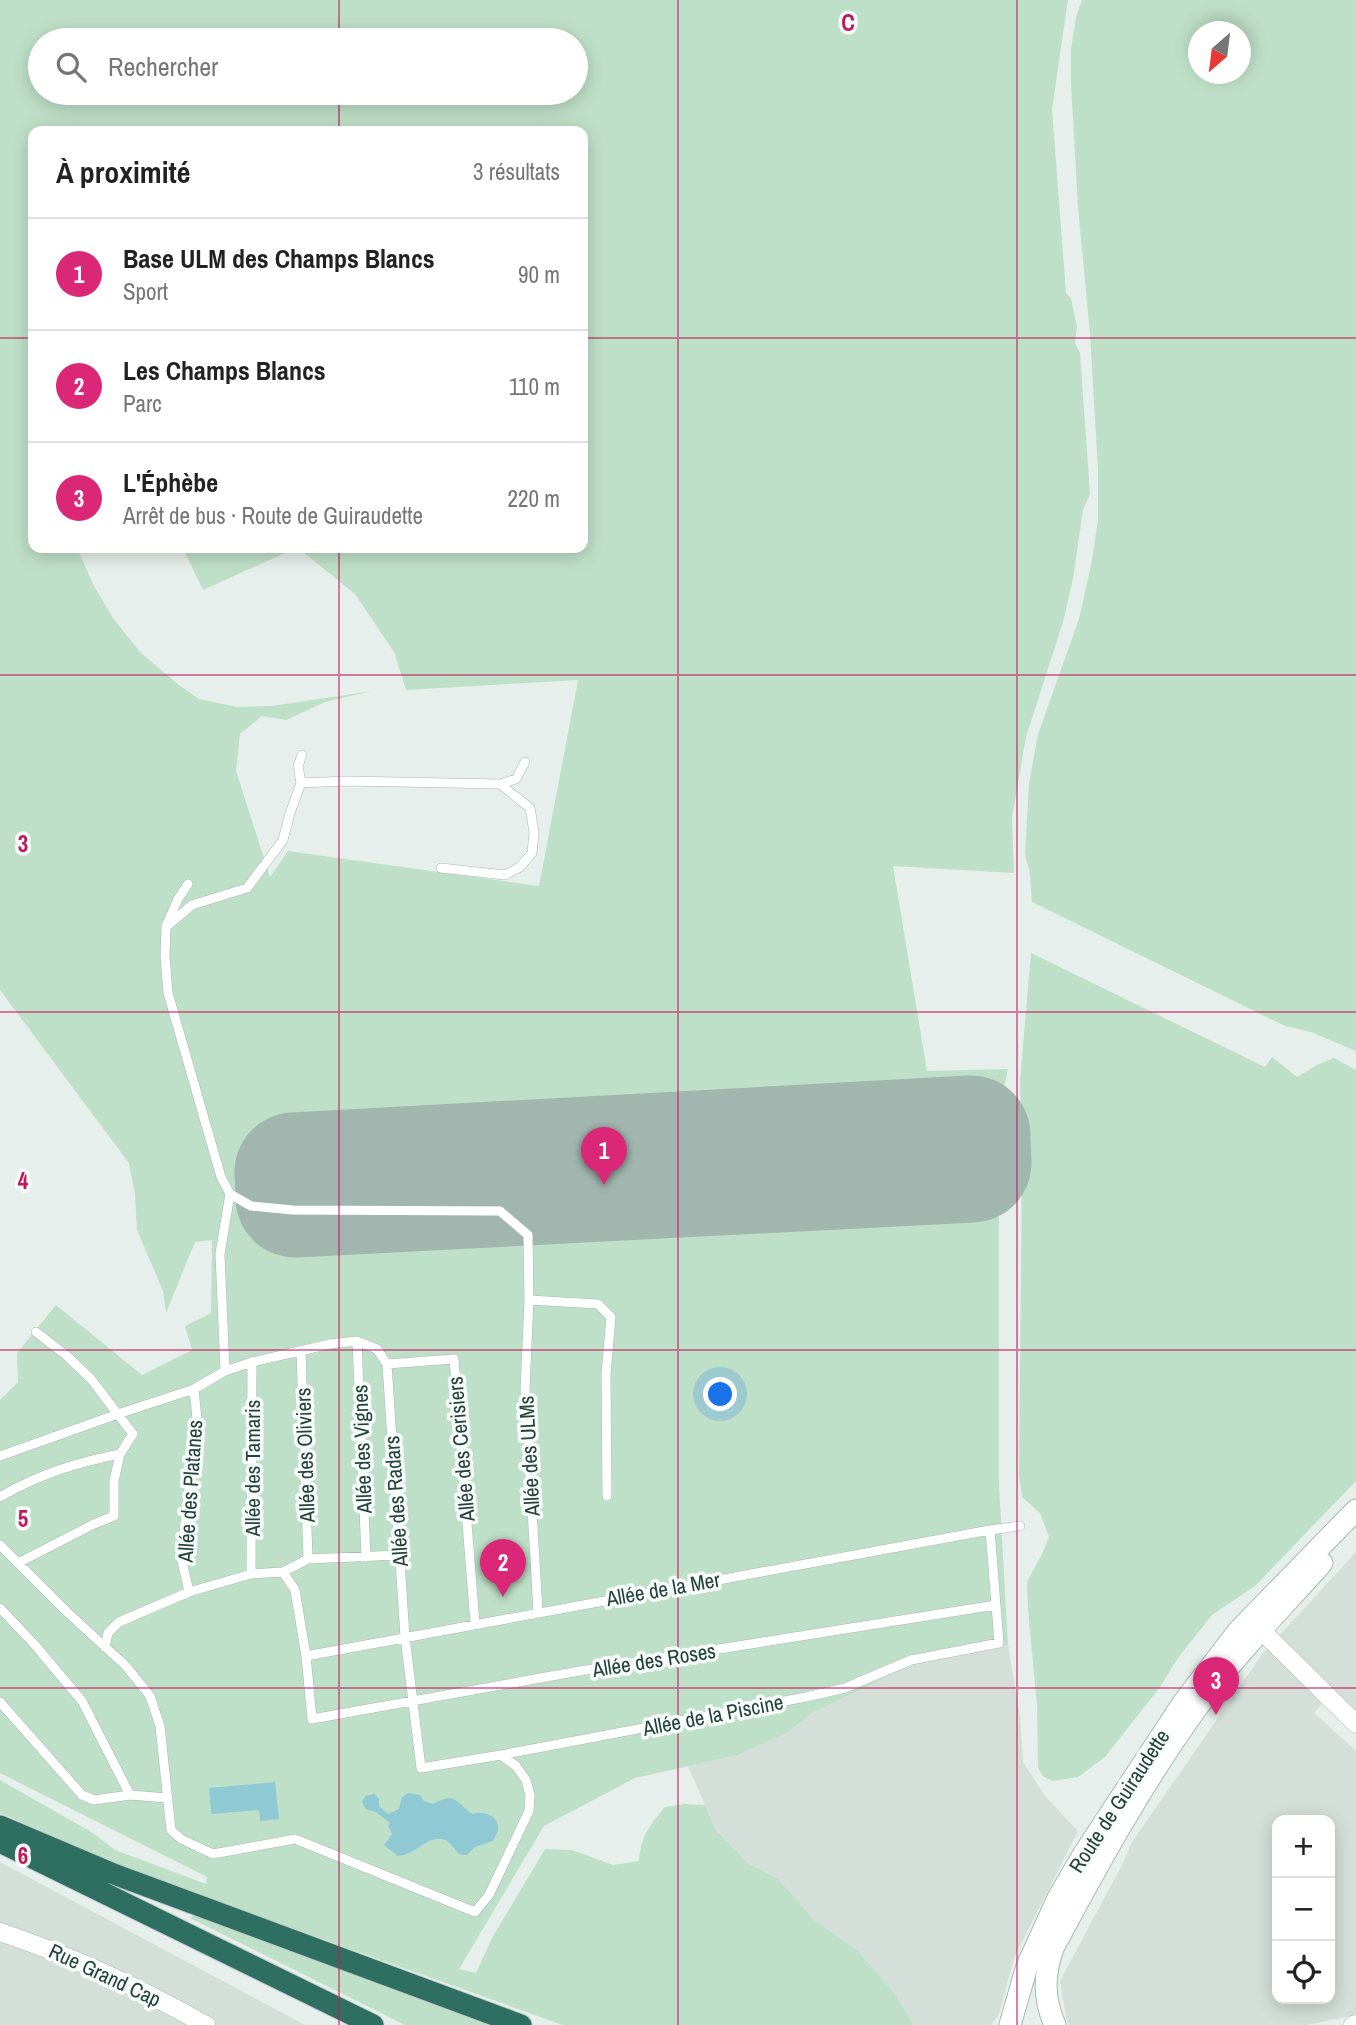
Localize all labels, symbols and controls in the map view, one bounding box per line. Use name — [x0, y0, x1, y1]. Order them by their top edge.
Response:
text: C — [841, 7, 855, 38]
north arrow — [1188, 21, 1251, 84]
search box — [28, 28, 588, 105]
icon: search — [52, 48, 90, 86]
text: Rechercher — [108, 49, 218, 84]
text: À proximité — [56, 152, 190, 192]
text: 3 résultats — [473, 156, 560, 187]
text: Base ULM des Champs Blancs — [123, 241, 435, 276]
text: 1 — [74, 259, 84, 290]
text: 90 m — [518, 259, 560, 290]
text: Sport — [123, 276, 168, 307]
text: Les Champs Blancs — [123, 353, 326, 388]
text: 2 — [74, 371, 84, 402]
text: 110 m — [509, 371, 560, 402]
text: Parc — [123, 388, 162, 419]
text: L'Éphèbe — [123, 465, 218, 500]
text: 3 — [74, 483, 84, 514]
text: 220 m — [508, 483, 560, 514]
text: Arrêt de bus · Route de Guiraudette — [123, 500, 423, 531]
text: 3 — [18, 828, 28, 859]
pin: 1 — [581, 1127, 627, 1185]
text: 4 — [18, 1165, 29, 1196]
street label: Allée des Cerisiers — [440, 1375, 482, 1524]
your location — [703, 1377, 737, 1411]
street label: Allée des Vignes — [345, 1384, 379, 1515]
street label: Allée des Oliviers — [288, 1387, 322, 1524]
street label: Allée des ULMs — [511, 1395, 547, 1518]
street label: Allée des Tamaris — [238, 1400, 267, 1537]
street label: Allée des Platanes — [170, 1419, 209, 1564]
street label: Allée des Radars — [377, 1435, 415, 1568]
text: 5 — [18, 1503, 28, 1534]
pin: 2 — [480, 1539, 526, 1597]
street label: Allée de la Mer — [603, 1565, 722, 1613]
street label: Allée des Roses — [589, 1636, 718, 1684]
pin: 3 — [1193, 1657, 1239, 1715]
street label: Allée de la Piscine — [639, 1687, 786, 1743]
street label: Route de Guiraudette — [1062, 1724, 1176, 1878]
map controls — [1272, 1815, 1335, 2004]
button: + — [1272, 1815, 1335, 1878]
text: 6 — [18, 1840, 28, 1871]
button: − — [1272, 1878, 1335, 1941]
street label: Rue Grand Cap — [44, 1936, 166, 2014]
button: locate — [1272, 1941, 1335, 2004]

